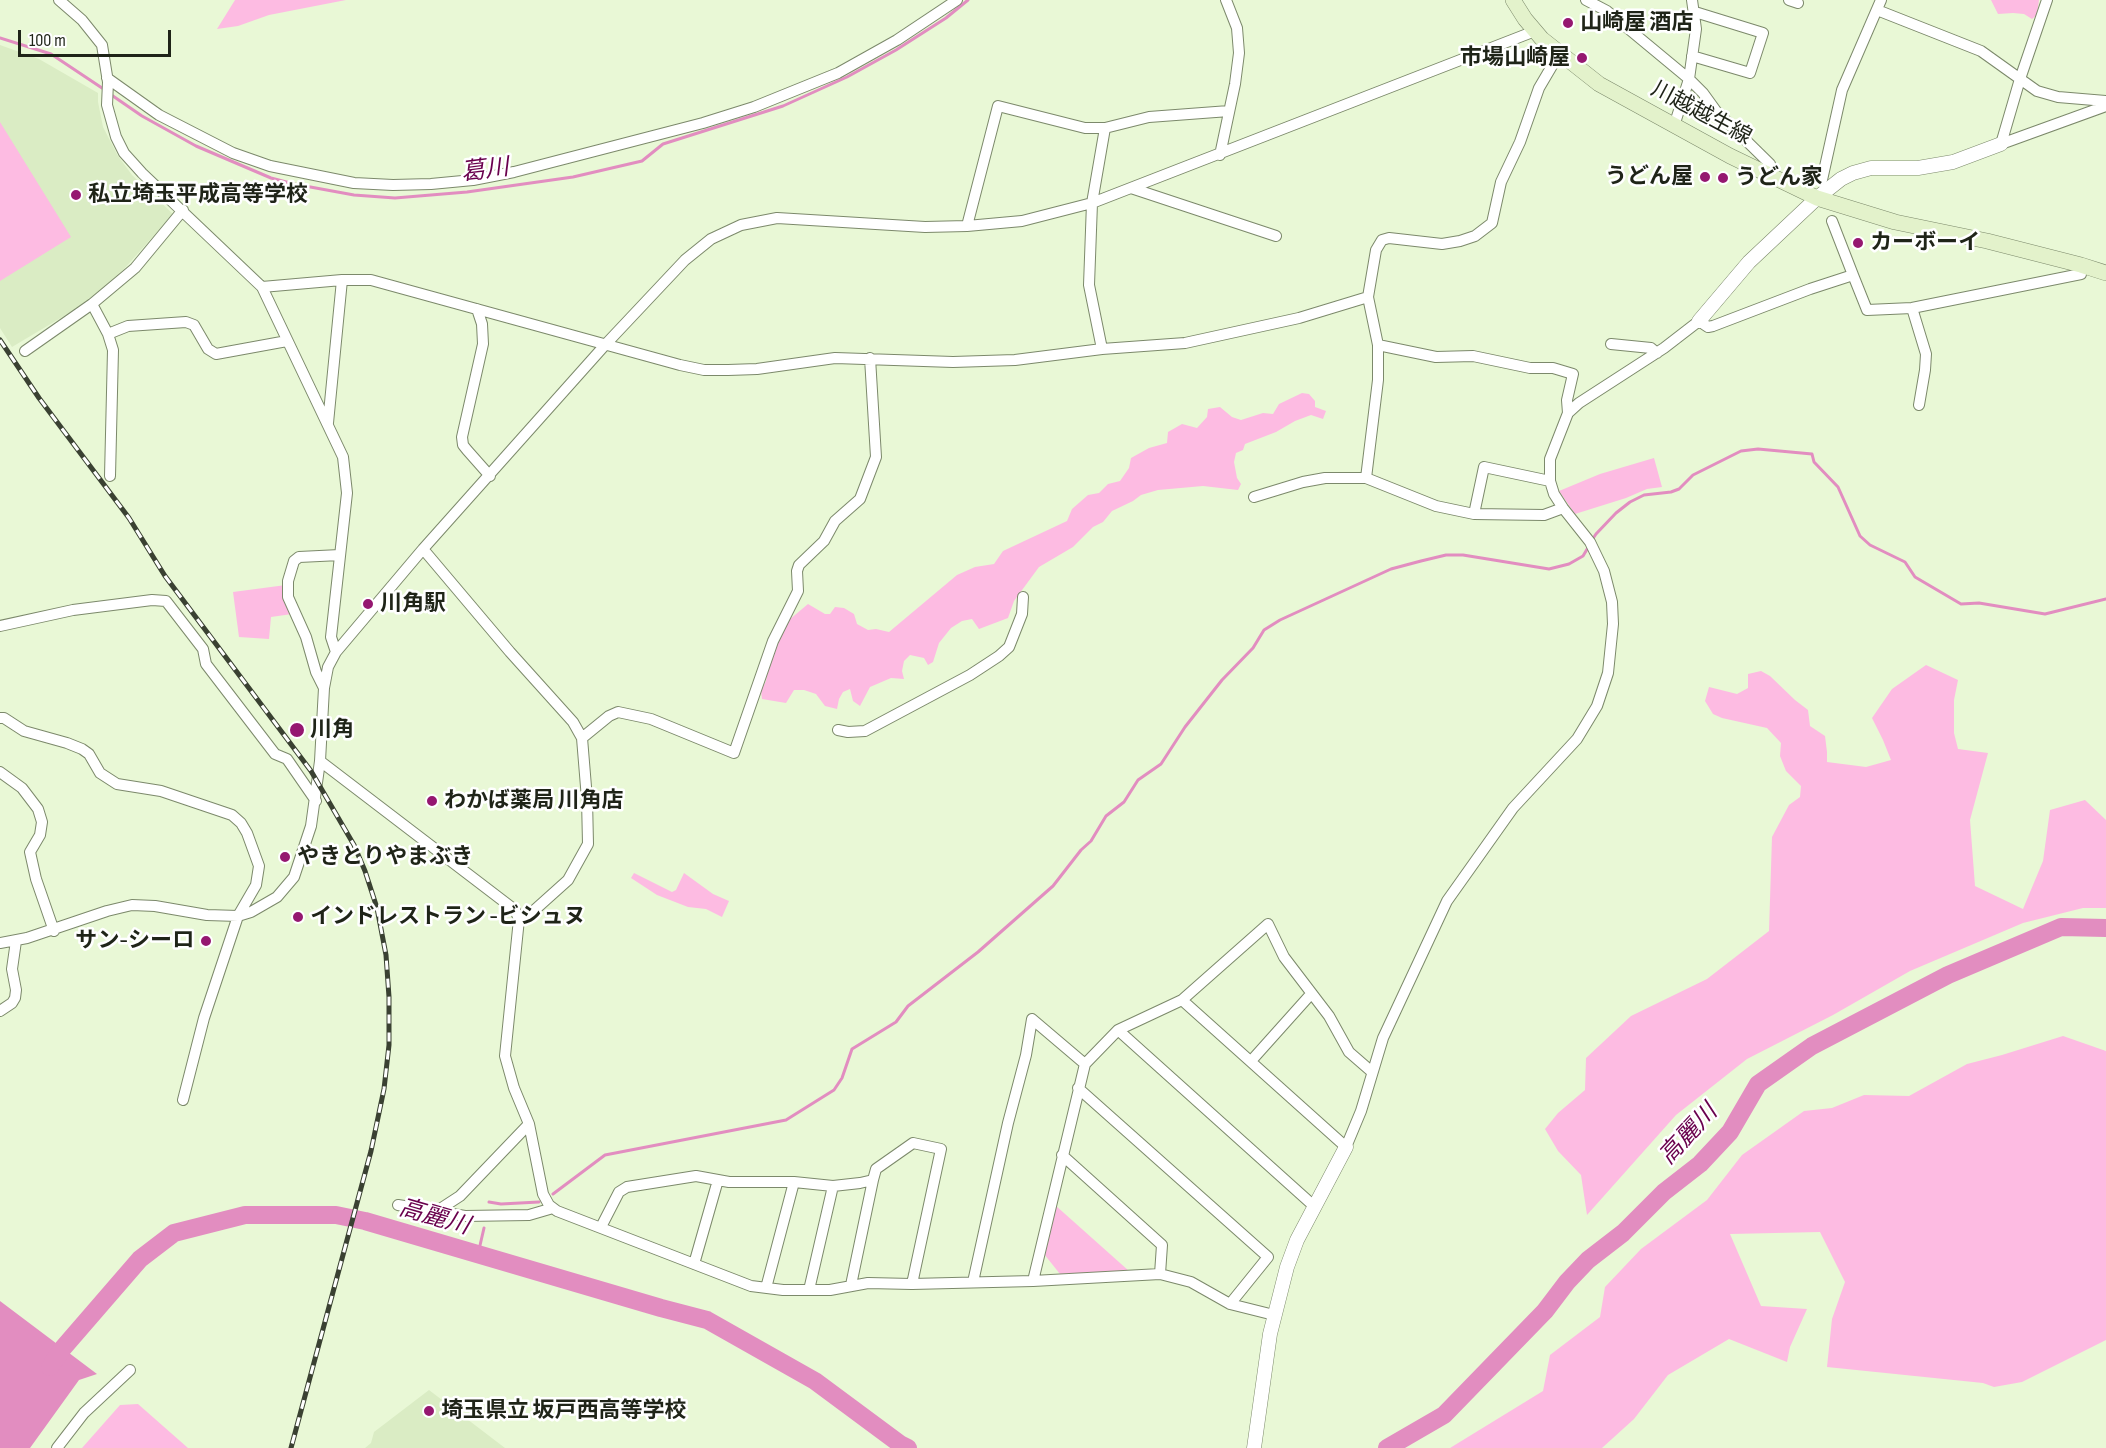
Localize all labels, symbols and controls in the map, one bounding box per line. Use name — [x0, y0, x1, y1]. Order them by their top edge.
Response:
place label: 山崎屋 酒店 — [1580, 10, 1693, 36]
marker: 山崎屋 酒店 — [1561, 16, 1575, 30]
scale bar — [21, 18, 174, 56]
text: 100 m — [29, 30, 66, 51]
place label: 市場山崎屋 — [1460, 45, 1570, 71]
marker: 市場山崎屋 — [1575, 51, 1589, 65]
street label: 川越越生線 — [1646, 77, 1756, 151]
water label: 葛川 — [459, 154, 511, 188]
place label: うどん屋 — [1605, 164, 1693, 190]
place label: うどん家 — [1735, 165, 1823, 191]
marker: うどん屋 — [1698, 170, 1712, 184]
marker: うどん家 — [1716, 171, 1730, 185]
place label: 私立埼玉平成高等学校 — [88, 182, 308, 208]
marker: 私立埼玉平成高等学校 — [69, 188, 83, 202]
place label: カーボーイ — [1870, 230, 1980, 256]
marker: カーボーイ — [1851, 236, 1865, 250]
place label: 川角駅 — [380, 591, 446, 617]
marker: 川角駅 — [361, 597, 375, 611]
place label: 川角 — [310, 717, 354, 743]
marker: 川角 — [288, 721, 306, 739]
place label: わかば薬局 川角店 — [444, 788, 623, 814]
marker: わかば薬局 川角店 — [425, 794, 439, 808]
place label: やきとりやまぶき — [297, 844, 473, 870]
marker: やきとりやまぶき — [278, 850, 292, 864]
place label: インドレストラン -ビシュヌ — [310, 904, 586, 930]
marker: インドレストラン -ビシュヌ — [291, 910, 305, 924]
place label: サン-シーロ — [76, 928, 194, 954]
marker: サン-シーロ — [199, 934, 213, 948]
water label: 高麗川 — [1654, 1099, 1724, 1171]
water label: 高麗川 — [395, 1194, 473, 1242]
place label: 埼玉県立 坂戸西高等学校 — [441, 1398, 686, 1424]
marker: 埼玉県立 坂戸西高等学校 — [422, 1404, 436, 1418]

